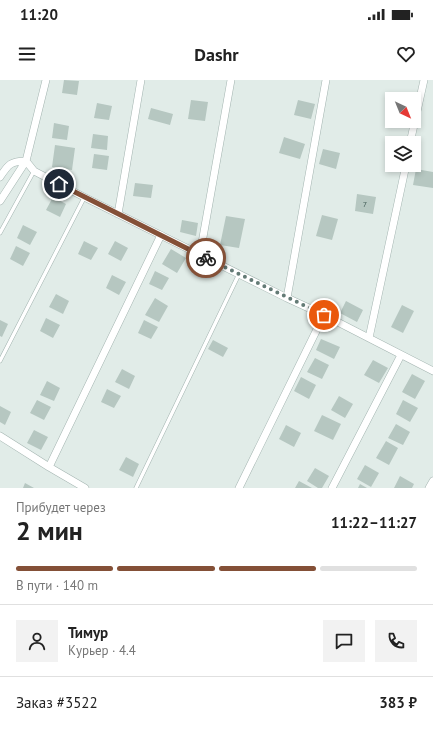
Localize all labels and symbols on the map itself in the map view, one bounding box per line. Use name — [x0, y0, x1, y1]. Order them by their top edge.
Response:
north arrow — [385, 92, 421, 128]
pin — [42, 167, 76, 201]
house number: 7 — [363, 199, 367, 209]
courier — [186, 238, 226, 278]
pin — [307, 298, 341, 332]

